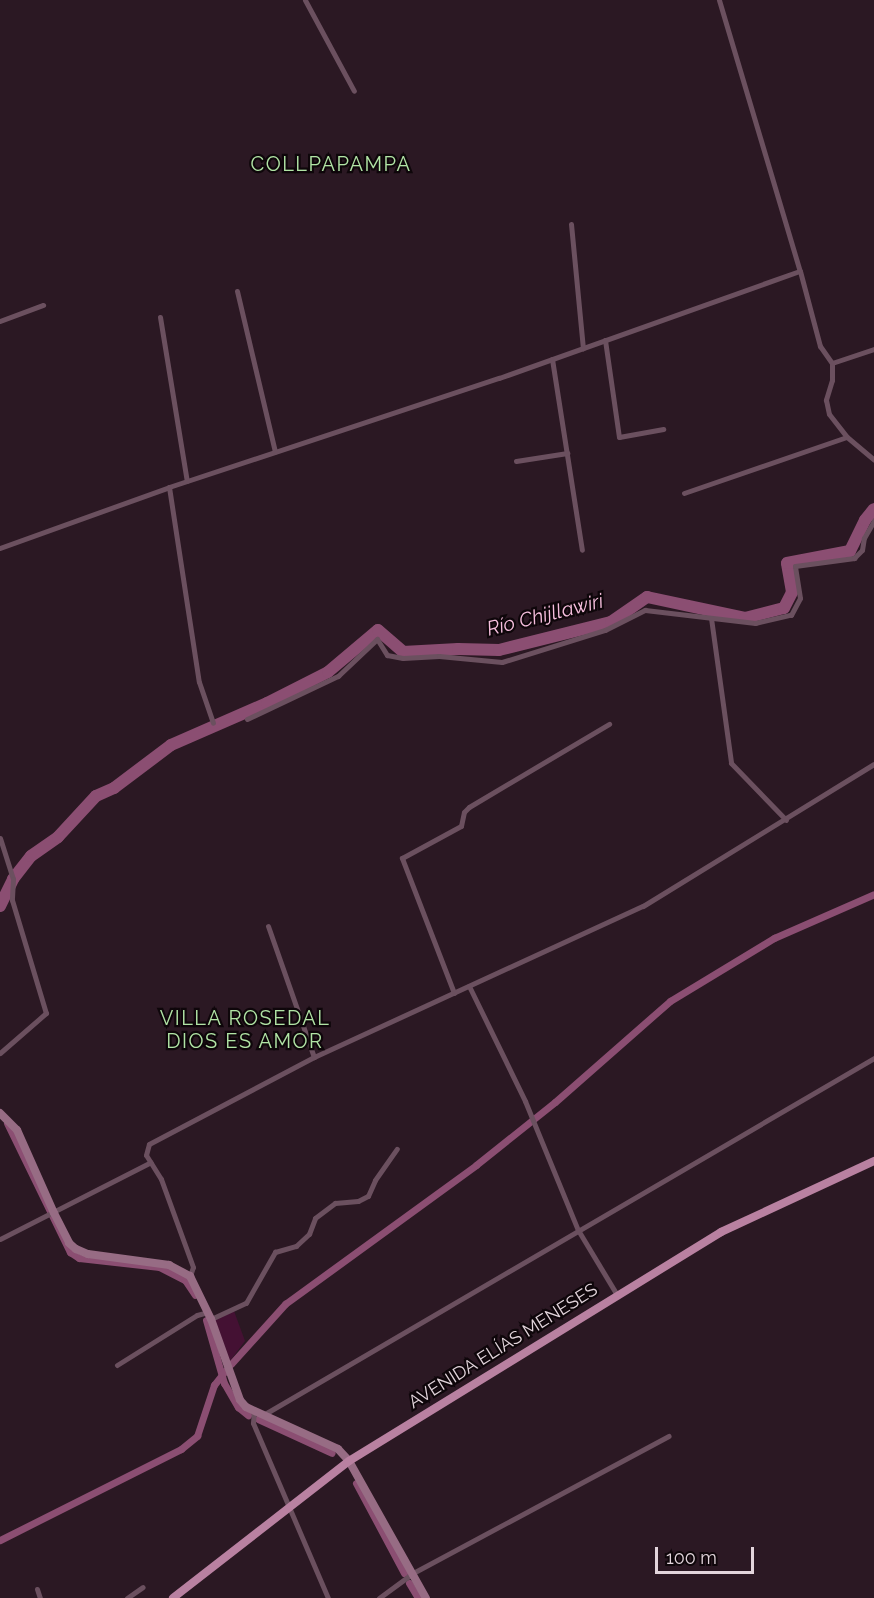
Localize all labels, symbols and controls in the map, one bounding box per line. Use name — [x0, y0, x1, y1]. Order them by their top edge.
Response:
district label: COLLPAPAMPA — [251, 152, 411, 176]
water label: Río Chijllawiri — [484, 589, 606, 641]
district label: VILLA ROSEDAL DIOS ES AMOR — [159, 1006, 331, 1053]
street label: AVENIDA ELÍAS MENESES — [404, 1279, 602, 1413]
scale bar — [658, 1535, 757, 1573]
text: 100 m — [666, 1547, 717, 1568]

